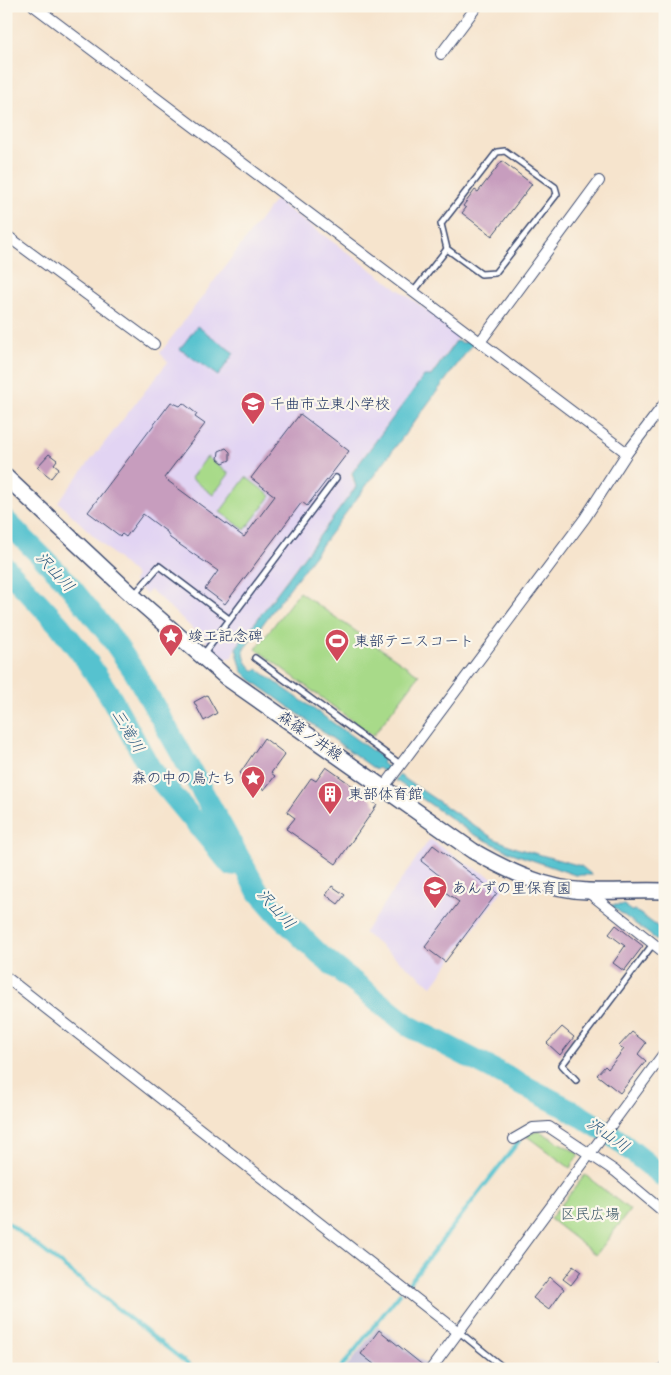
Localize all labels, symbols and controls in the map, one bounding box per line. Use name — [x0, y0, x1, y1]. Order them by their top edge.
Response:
school or university icon: 千曲市立東小学校 — [240, 391, 266, 425]
place label: 千曲市立東小学校 — [270, 395, 390, 414]
water label: 沢山川 — [31, 548, 79, 596]
place icon: 竣工記念碑 — [158, 623, 184, 657]
place label: 竣工記念碑 — [188, 627, 263, 646]
sports icon: 東部テニスコート — [324, 628, 350, 662]
place label: 東部テニスコート — [354, 632, 474, 651]
water label: 三滝川 — [107, 705, 149, 757]
street label: 森篠ノ井線 — [274, 707, 346, 765]
place icon: 森の中の鳥たち — [240, 765, 266, 799]
place label: 森の中の鳥たち — [132, 769, 236, 788]
building icon: 東部体育館 — [317, 781, 343, 815]
place label: 東部体育館 — [348, 785, 423, 804]
school or university icon: あんずの里保育園 — [422, 875, 448, 909]
place label: あんずの里保育園 — [452, 879, 571, 898]
water label: 沢山川 — [253, 884, 299, 934]
water label: 沢山川 — [583, 1113, 633, 1157]
park label: 区民広場 — [560, 1205, 620, 1224]

